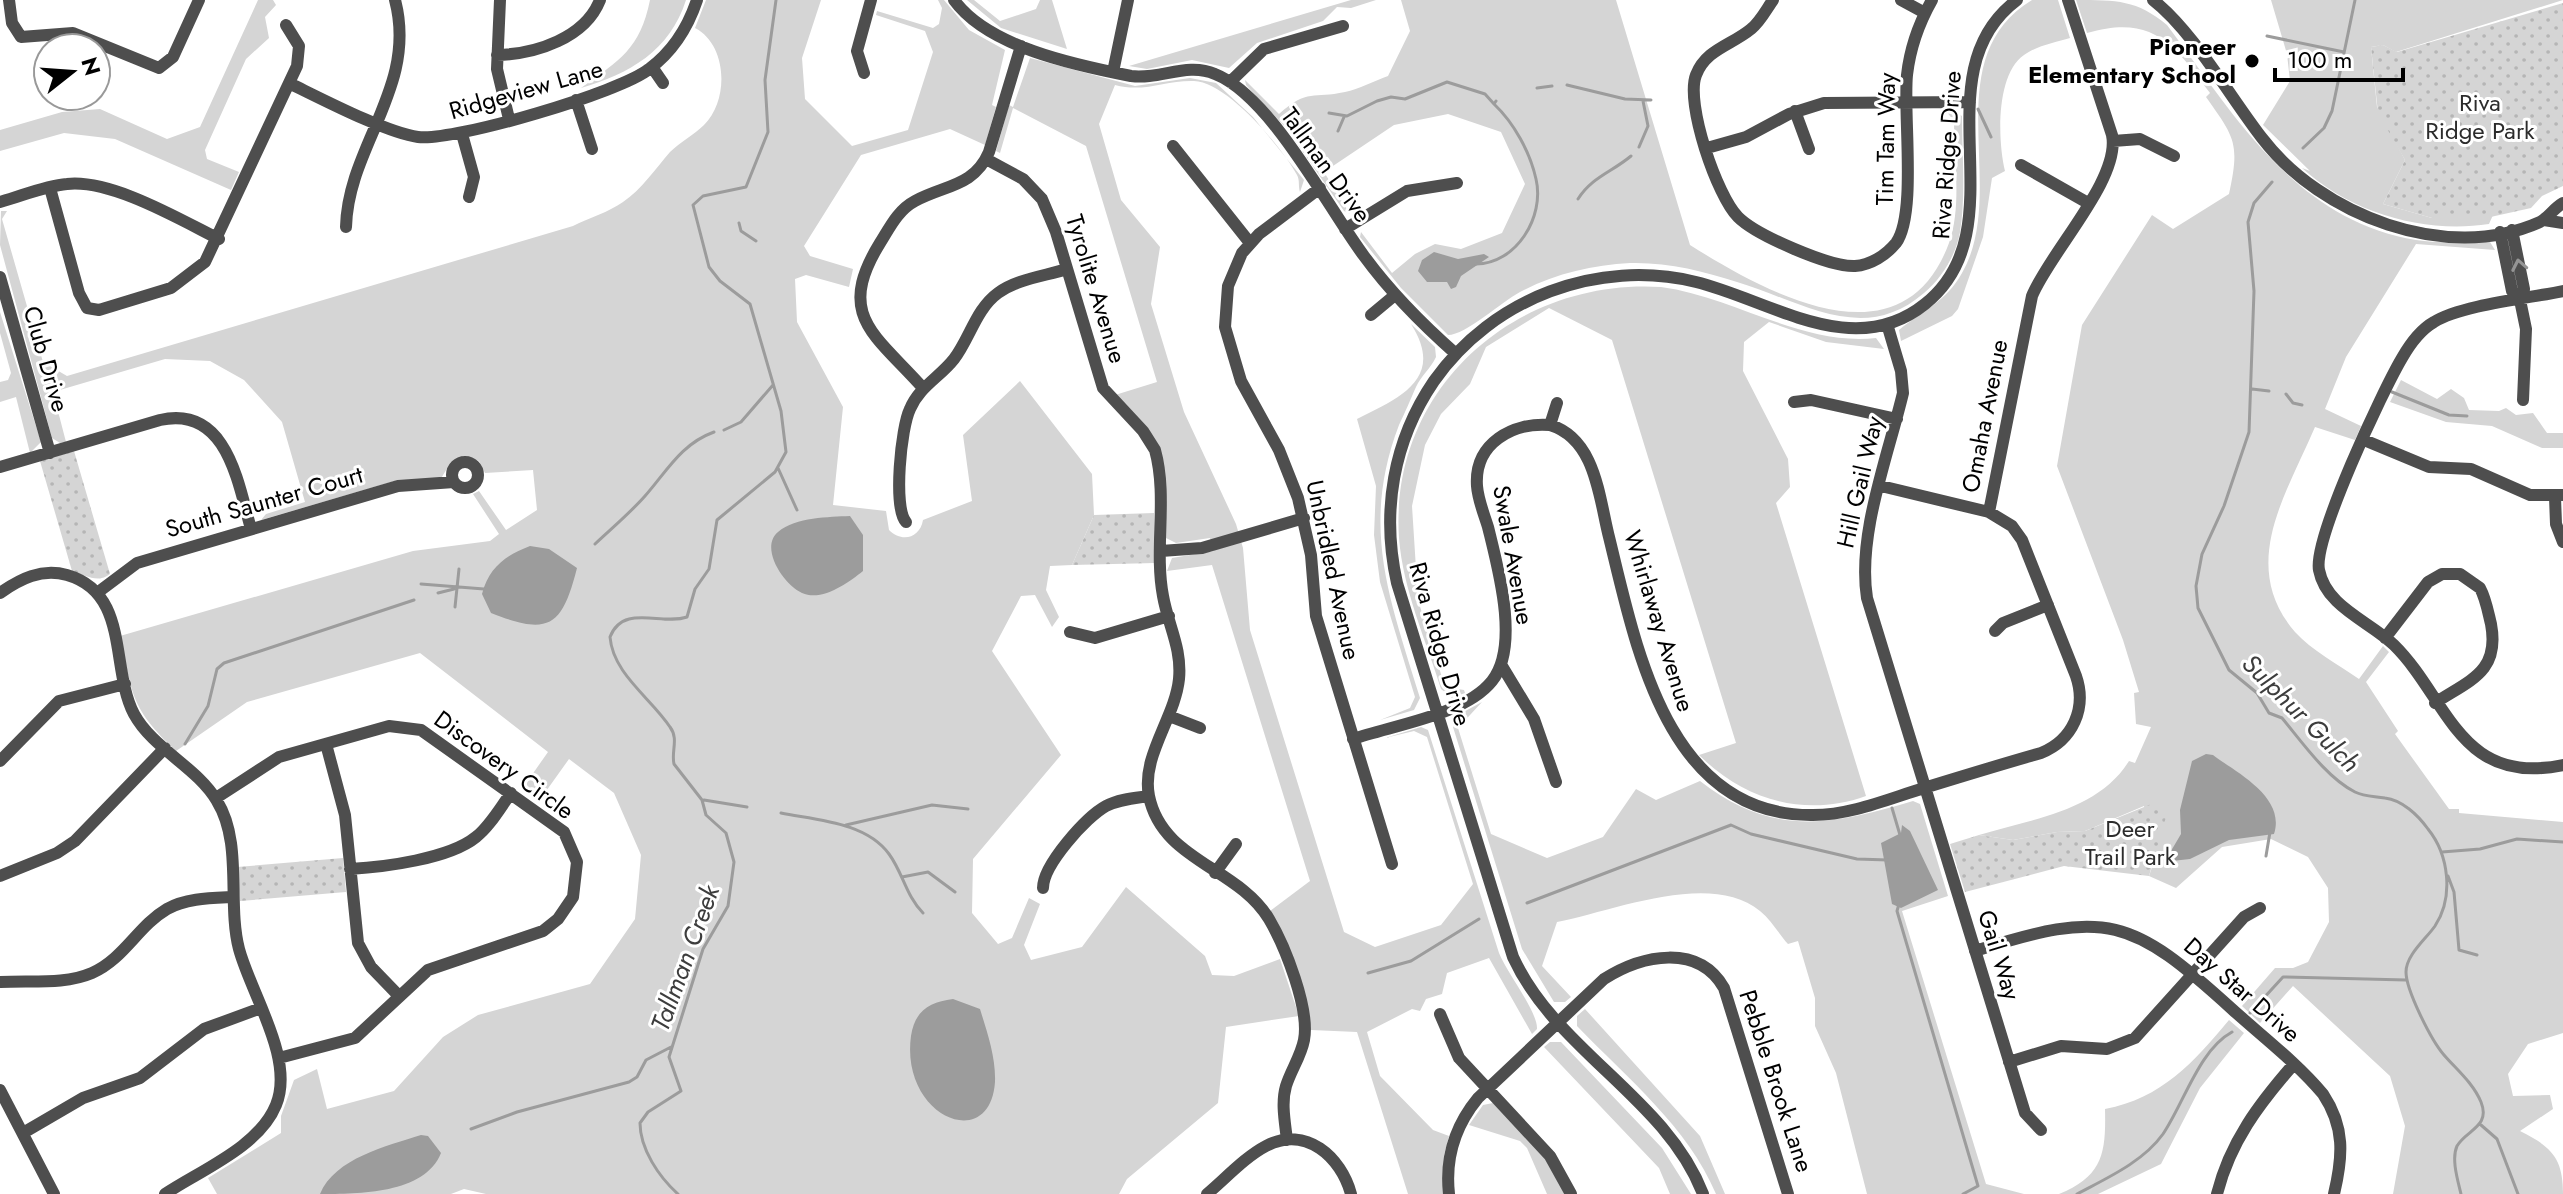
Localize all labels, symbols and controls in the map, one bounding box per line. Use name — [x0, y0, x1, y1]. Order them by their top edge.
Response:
place label: Pioneer Elementary School — [2028, 29, 2236, 92]
north arrow — [32, 32, 112, 112]
scale bar — [2275, 32, 2403, 82]
text: 100 m — [2287, 42, 2353, 77]
street label: Ridgeview Lane — [445, 51, 607, 128]
marker: Pioneer Elementary School — [2243, 52, 2261, 70]
text: N — [73, 53, 109, 79]
street label: Riva Ridge Drive — [1923, 69, 1970, 240]
street label: Tim Tam Way — [1867, 72, 1904, 206]
park label: Riva Ridge Park — [2425, 85, 2535, 148]
street label: Tallman Drive — [1273, 100, 1380, 230]
street label: Tyrolite Avenue — [1057, 210, 1136, 368]
one-way arrow — [2512, 258, 2529, 272]
street label: Club Drive — [15, 302, 78, 416]
street label: Omaha Avenue — [1953, 336, 2017, 495]
street label: Hill Gail Way — [1827, 412, 1892, 551]
street label: South Saunter Court — [161, 457, 367, 546]
street label: Unbridled Avenue — [1297, 477, 1370, 663]
street label: Swale Avenue — [1484, 483, 1543, 627]
street label: Whirlaway Avenue — [1615, 526, 1704, 716]
street label: Riva Ridge Drive — [1400, 558, 1481, 730]
water label: Sulphur Gulch — [2233, 645, 2369, 781]
street label: Discovery Circle — [427, 702, 582, 827]
park label: Deer Trail Park — [2085, 811, 2176, 874]
water label: Tallman Creek — [641, 878, 730, 1036]
street label: Gail Way — [1969, 906, 2030, 1005]
street label: Day Star Drive — [2176, 929, 2308, 1050]
street label: Pebble Brook Lane — [1731, 985, 1822, 1176]

